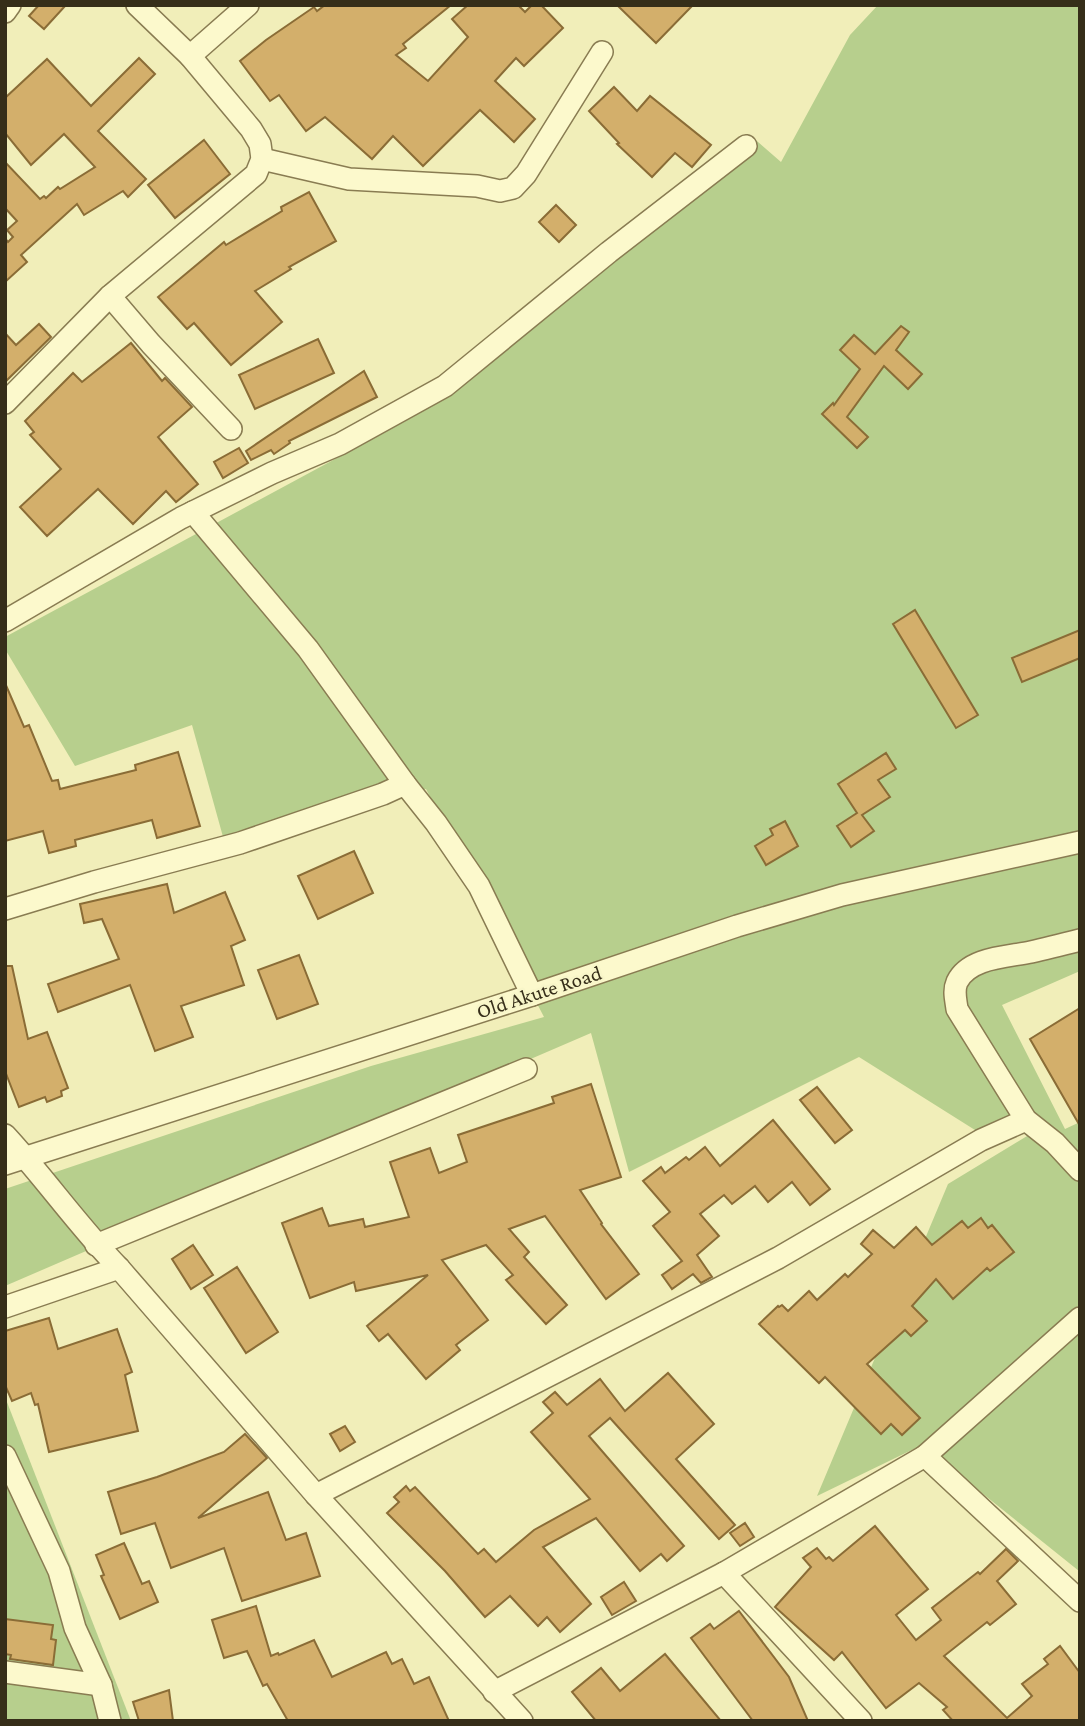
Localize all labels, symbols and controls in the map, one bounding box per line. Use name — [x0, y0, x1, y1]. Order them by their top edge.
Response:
street label: Old Akute Road — [473, 960, 605, 1024]

